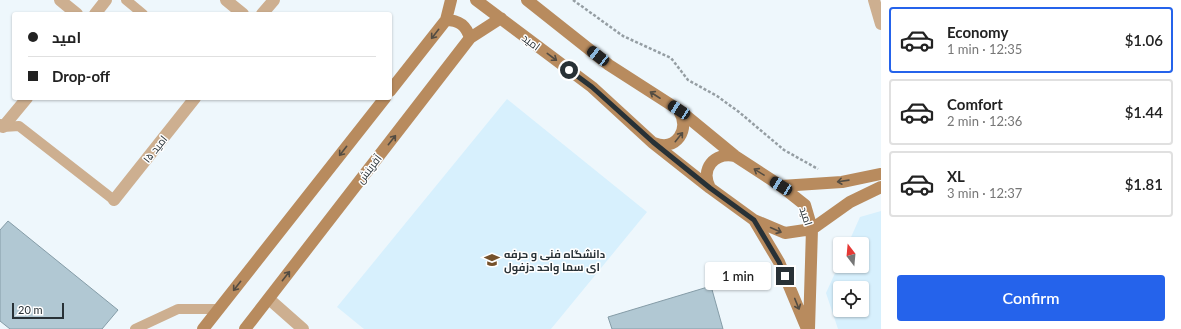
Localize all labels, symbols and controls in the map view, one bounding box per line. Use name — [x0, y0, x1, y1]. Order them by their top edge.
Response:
icon: car — [899, 22, 935, 58]
text: Economy — [947, 23, 1008, 41]
text: امید — [52, 28, 81, 46]
one-way arrow — [430, 29, 439, 40]
street label: امید — [520, 31, 543, 53]
text: $1.06 — [1125, 31, 1163, 49]
text: 1 min · 12:35 — [947, 41, 1022, 57]
car — [585, 44, 611, 68]
one-way arrow — [546, 53, 557, 61]
route start — [560, 61, 578, 79]
text: Drop-off — [52, 67, 110, 85]
one-way arrow — [650, 91, 661, 99]
icon: car — [899, 94, 935, 130]
text: Comfort — [947, 95, 1003, 113]
car — [666, 98, 692, 122]
text: $1.44 — [1125, 103, 1163, 121]
text: 2 min · 12:36 — [947, 113, 1022, 129]
one-way arrow — [674, 131, 683, 142]
street label: امید ۱۵ — [140, 132, 170, 165]
one-way arrow — [387, 134, 396, 145]
one-way arrow — [339, 145, 348, 156]
street label: آفرینش — [353, 152, 385, 186]
icon: car — [899, 166, 935, 202]
text: XL — [947, 167, 965, 185]
one-way arrow — [754, 168, 765, 176]
car — [768, 175, 794, 197]
text: $1.81 — [1125, 175, 1163, 193]
one-way arrow — [837, 177, 850, 185]
text: 3 min · 12:37 — [947, 185, 1022, 201]
street label: امید — [797, 205, 816, 227]
one-way arrow — [770, 226, 782, 234]
north arrow — [833, 237, 869, 273]
map controls — [833, 237, 869, 317]
place label: دانشگاه فنی و حرفه ای سما واحد دزفول — [504, 247, 605, 275]
school or university icon: دانشگاه فنی و حرفه ای سما واحد دزفول — [483, 251, 501, 269]
callout: 1 min — [705, 262, 771, 290]
route end — [776, 267, 794, 285]
text: 1 min — [722, 268, 754, 284]
one-way arrow — [282, 271, 291, 282]
button: Confirm — [897, 275, 1165, 321]
one-way arrow — [233, 280, 241, 291]
button: locate — [833, 281, 869, 317]
one-way arrow — [793, 298, 801, 310]
scale bar — [12, 301, 64, 320]
text: 20 m — [18, 303, 43, 316]

